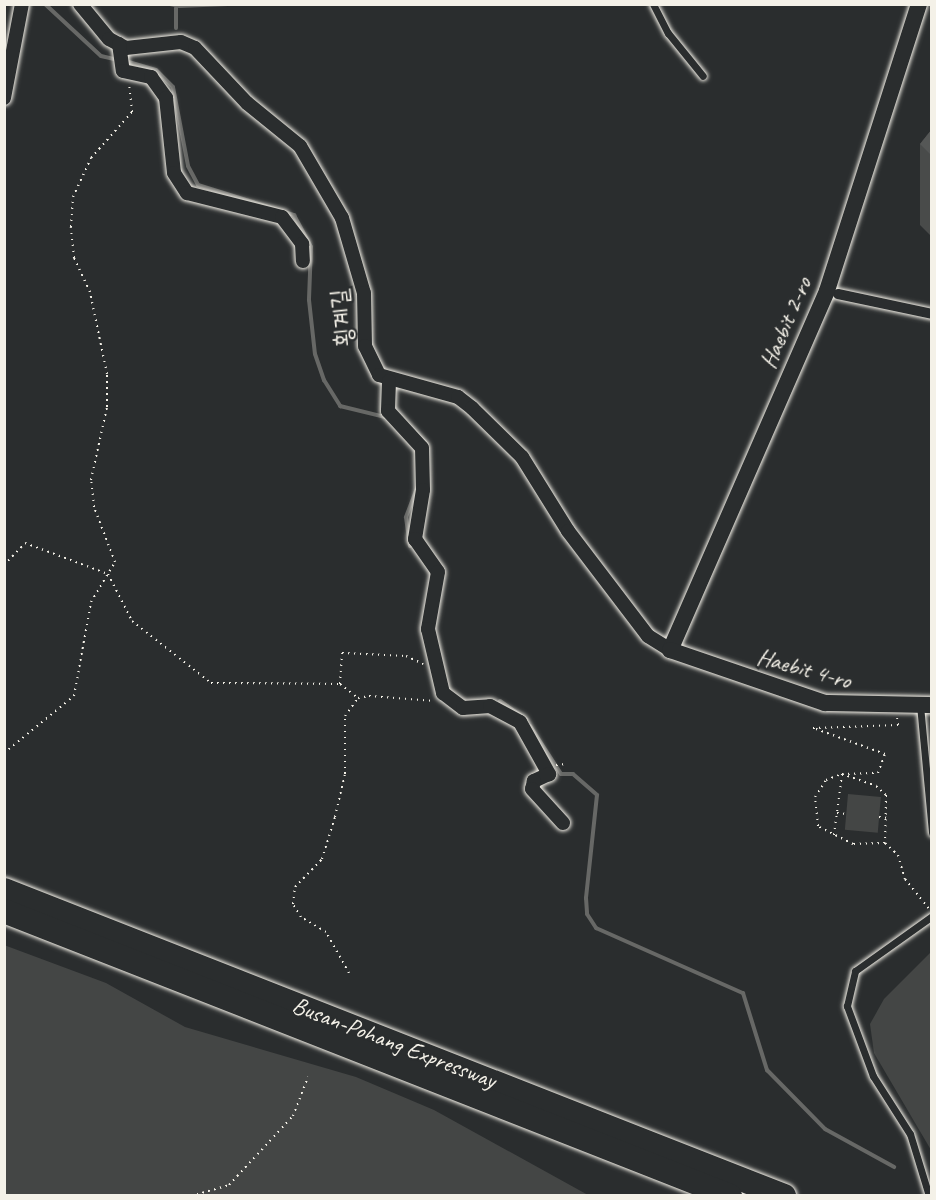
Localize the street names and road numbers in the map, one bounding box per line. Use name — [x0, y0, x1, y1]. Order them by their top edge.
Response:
street label: Haebit 2-ro — [754, 273, 818, 373]
street label: 횡계길 — [325, 288, 359, 348]
street label: Haebit 4-ro — [754, 643, 854, 695]
street label: Busan-Pohang Expressway — [288, 991, 500, 1095]

